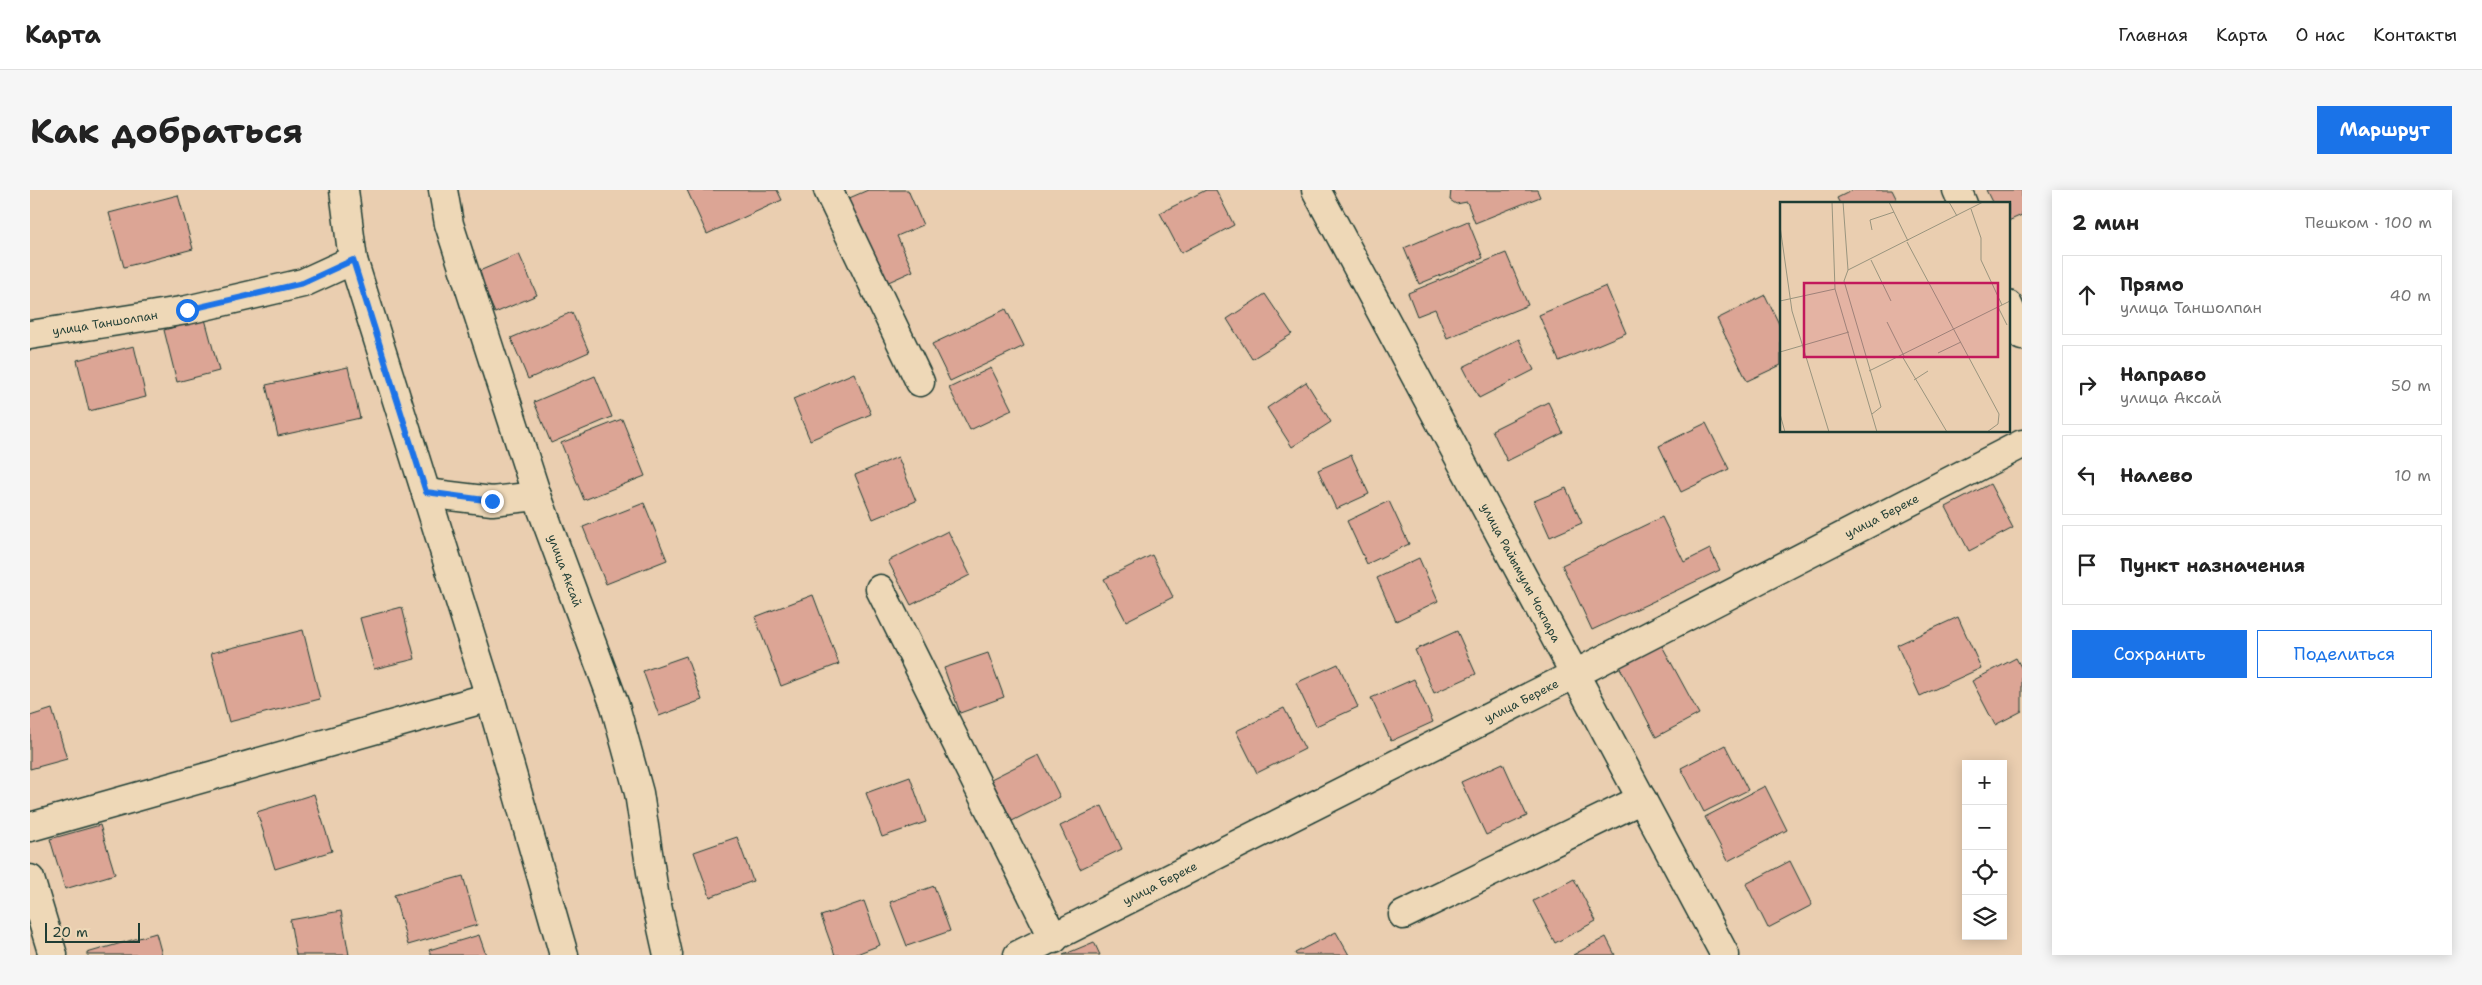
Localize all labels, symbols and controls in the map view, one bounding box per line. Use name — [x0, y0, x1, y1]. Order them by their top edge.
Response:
text: Карта — [25, 19, 101, 51]
text: Главная — [2118, 23, 2188, 47]
text: Карта — [2216, 23, 2268, 47]
text: О нас — [2296, 23, 2345, 47]
text: Контакты — [2373, 23, 2457, 47]
button: Маршрут — [2317, 106, 2452, 154]
text: Как добраться — [30, 107, 303, 154]
inset map — [1780, 202, 2010, 432]
text: 2 мин — [2072, 209, 2139, 237]
text: Пешком · 100 m — [2305, 212, 2432, 233]
text: Прямо — [2120, 272, 2184, 297]
icon: ahead — [2073, 281, 2101, 309]
text: 40 m — [2389, 285, 2431, 306]
text: улица Таншолпан — [2120, 297, 2262, 318]
route start — [176, 299, 199, 322]
street label: улица Таншолпан — [51, 307, 159, 339]
text: Направо — [2120, 362, 2206, 387]
icon: right — [2073, 371, 2101, 399]
text: 50 m — [2391, 375, 2431, 396]
text: улица Аксай — [2120, 387, 2222, 408]
icon: left — [2073, 461, 2101, 489]
text: Налево — [2120, 463, 2193, 488]
text: 10 m — [2394, 465, 2431, 486]
route end — [481, 490, 504, 513]
street label: улица Береке — [1842, 490, 1922, 542]
street label: улица Райымулы Чокпара — [1477, 500, 1565, 646]
street label: улица Аксай — [544, 532, 586, 609]
icon: arrive — [2073, 551, 2101, 579]
text: Пункт назначения — [2120, 553, 2305, 578]
button: Сохранить — [2072, 630, 2247, 678]
button: Поделиться — [2257, 630, 2432, 678]
street label: улица Береке — [1482, 675, 1562, 726]
map controls — [1962, 760, 2007, 940]
button: + — [1962, 760, 2007, 805]
button: − — [1962, 805, 2007, 850]
button: locate — [1962, 850, 2007, 895]
street label: улица Береке — [1120, 858, 1200, 909]
button: layers — [1962, 895, 2007, 940]
scale bar — [45, 920, 140, 943]
text: 20 m — [52, 923, 88, 941]

